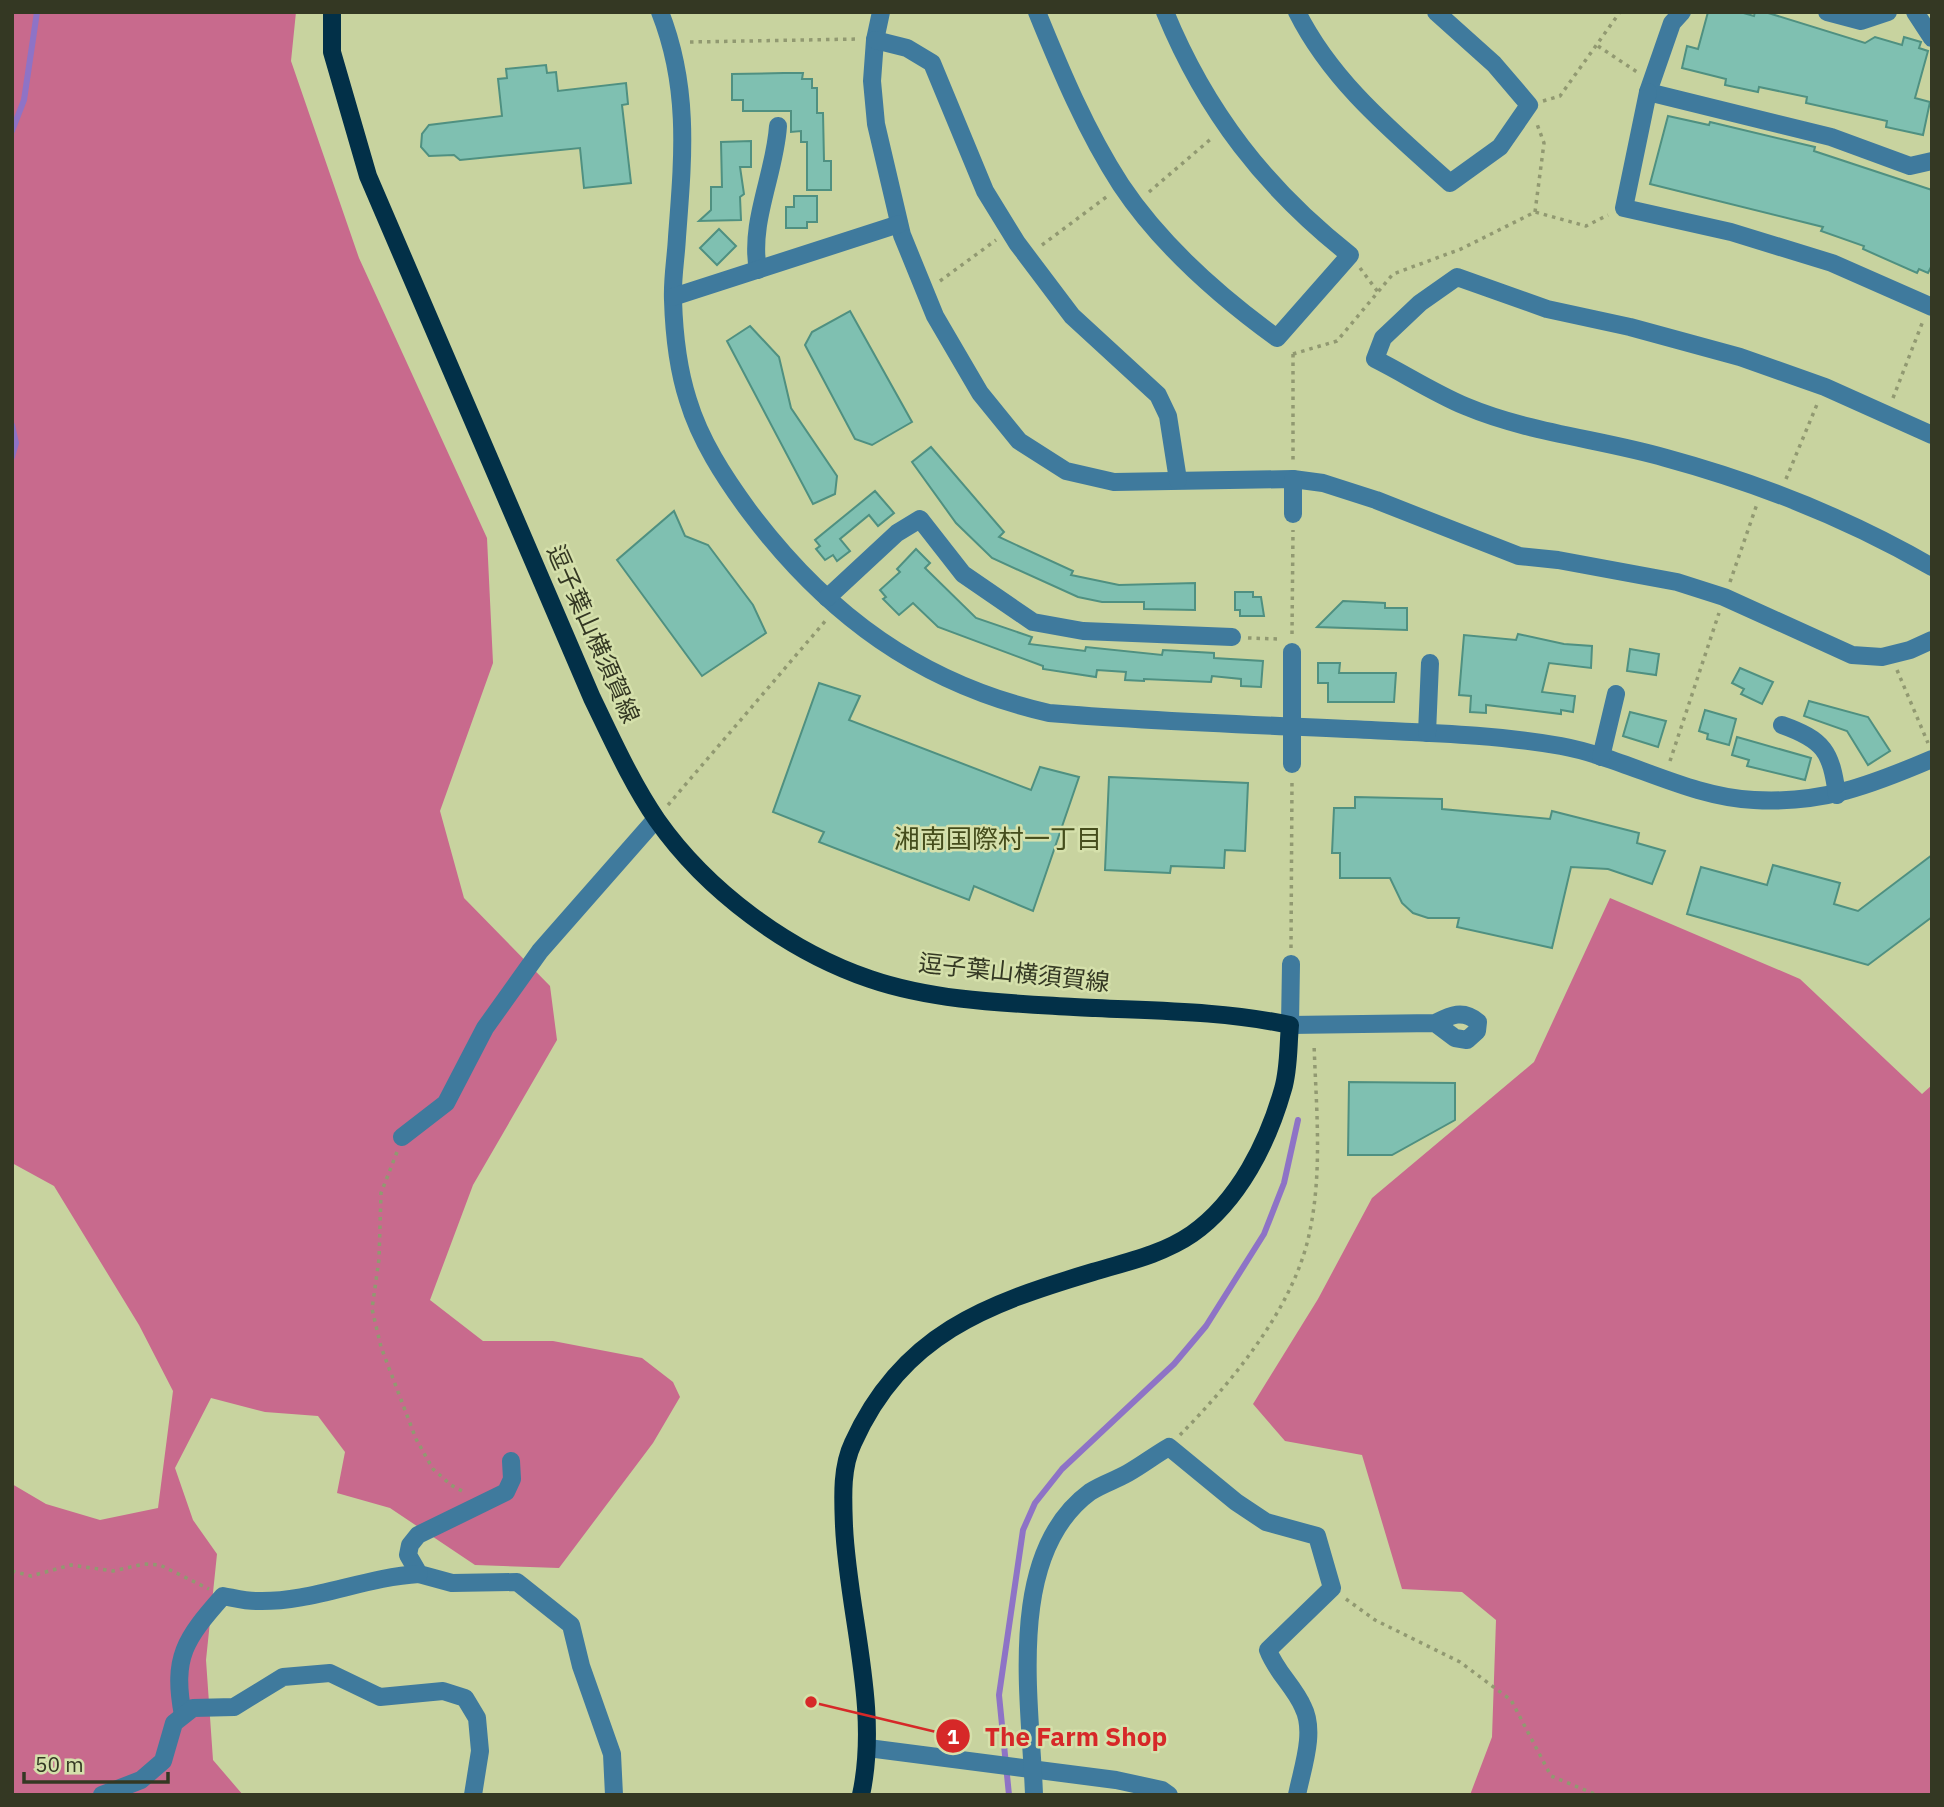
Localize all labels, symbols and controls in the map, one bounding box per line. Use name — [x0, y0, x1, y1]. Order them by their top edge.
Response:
street label: 逗子葉山横須賀線 — [540, 539, 648, 728]
district label: 湘南国際村一丁目 — [894, 821, 1102, 855]
street label: 逗子葉山横須賀線 — [917, 946, 1111, 998]
callout: The Farm Shop — [935, 1713, 1181, 1760]
text: The Farm Shop — [985, 1719, 1167, 1753]
text: 1 — [947, 1722, 960, 1750]
scale bar — [24, 1741, 168, 1785]
text: 50 m — [35, 1750, 84, 1778]

